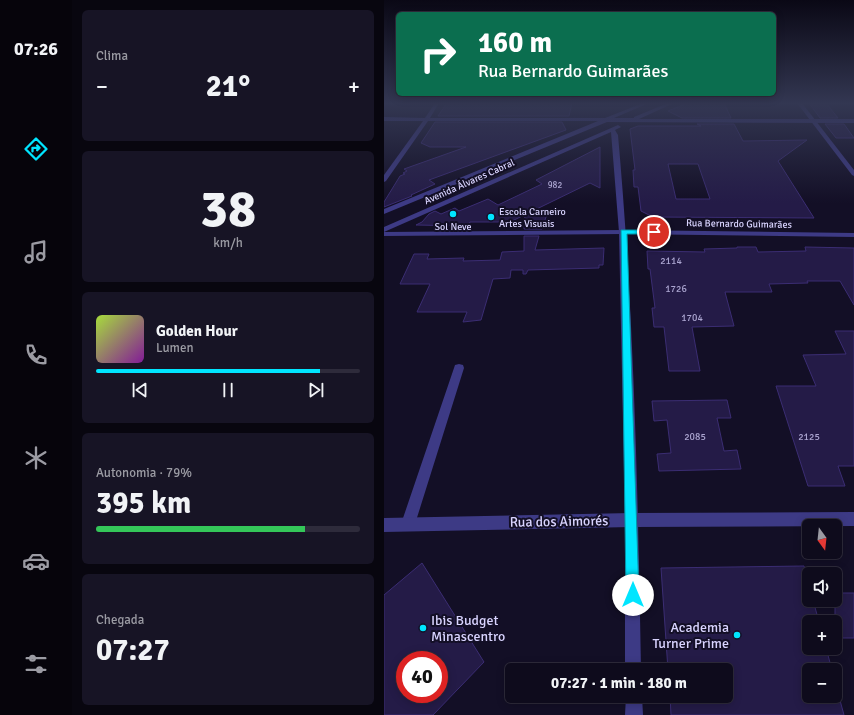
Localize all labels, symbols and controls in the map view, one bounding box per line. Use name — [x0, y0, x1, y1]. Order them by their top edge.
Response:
text: 160 m — [478, 26, 552, 60]
icon: right — [412, 28, 464, 80]
text: 07:26 — [14, 38, 58, 60]
text: Clima — [96, 48, 128, 64]
text: Rua Bernardo Guimarães — [478, 60, 668, 82]
text: 21° — [206, 68, 250, 105]
text: − — [96, 73, 108, 100]
text: + — [348, 73, 360, 100]
icon: directions — [22, 135, 50, 163]
street label: Avenida Álvares Cabral — [422, 156, 516, 207]
text: 38 — [200, 177, 256, 241]
house number: 982 — [548, 180, 562, 191]
place label: Escola Carneiro Artes Visuais — [499, 206, 566, 230]
marker: Sol Neve — [448, 209, 458, 219]
marker: Escola Carneiro Artes Visuais — [486, 212, 496, 222]
pin — [637, 215, 671, 249]
street label: Rua Bernardo Guimarães — [686, 217, 793, 231]
place label: Sol Neve — [435, 221, 472, 233]
icon: arrive — [643, 221, 665, 243]
text: km/h — [213, 235, 243, 251]
icon: music — [22, 238, 50, 266]
house number: 2114 — [660, 255, 682, 267]
house number: 1726 — [665, 283, 687, 295]
house number: 1704 — [681, 312, 703, 324]
text: Golden Hour — [156, 322, 238, 340]
text: Lumen — [156, 340, 194, 356]
icon: phone — [22, 341, 50, 369]
icon: previous — [129, 379, 151, 401]
icon: pause — [217, 379, 239, 401]
icon: next — [305, 379, 327, 401]
house number: 2085 — [684, 431, 706, 443]
house number: 2125 — [798, 431, 820, 443]
icon: climate — [22, 444, 50, 472]
text: Autonomia · 79% — [96, 465, 192, 481]
text: 395 km — [96, 485, 191, 522]
street label: Rua dos Aimorés — [510, 512, 608, 531]
north arrow — [802, 519, 842, 559]
map controls — [802, 519, 842, 703]
icon: car — [22, 547, 50, 575]
button: sound — [802, 567, 842, 607]
position arrow — [612, 574, 654, 616]
text: Chegada — [96, 612, 144, 628]
place label: Ibis Budget Minascentro — [431, 612, 505, 645]
button: + — [802, 615, 842, 655]
place label: Academia Turner Prime — [653, 619, 729, 652]
marker: Ibis Budget Minascentro — [418, 623, 428, 633]
marker: Academia Turner Prime — [732, 630, 742, 640]
text: 07:27 — [96, 632, 170, 669]
icon: filters — [22, 650, 50, 678]
speed limit sign: 40 — [396, 651, 448, 703]
button: − — [802, 663, 842, 703]
text: 07:27 · 1 min · 180 m — [551, 674, 687, 692]

